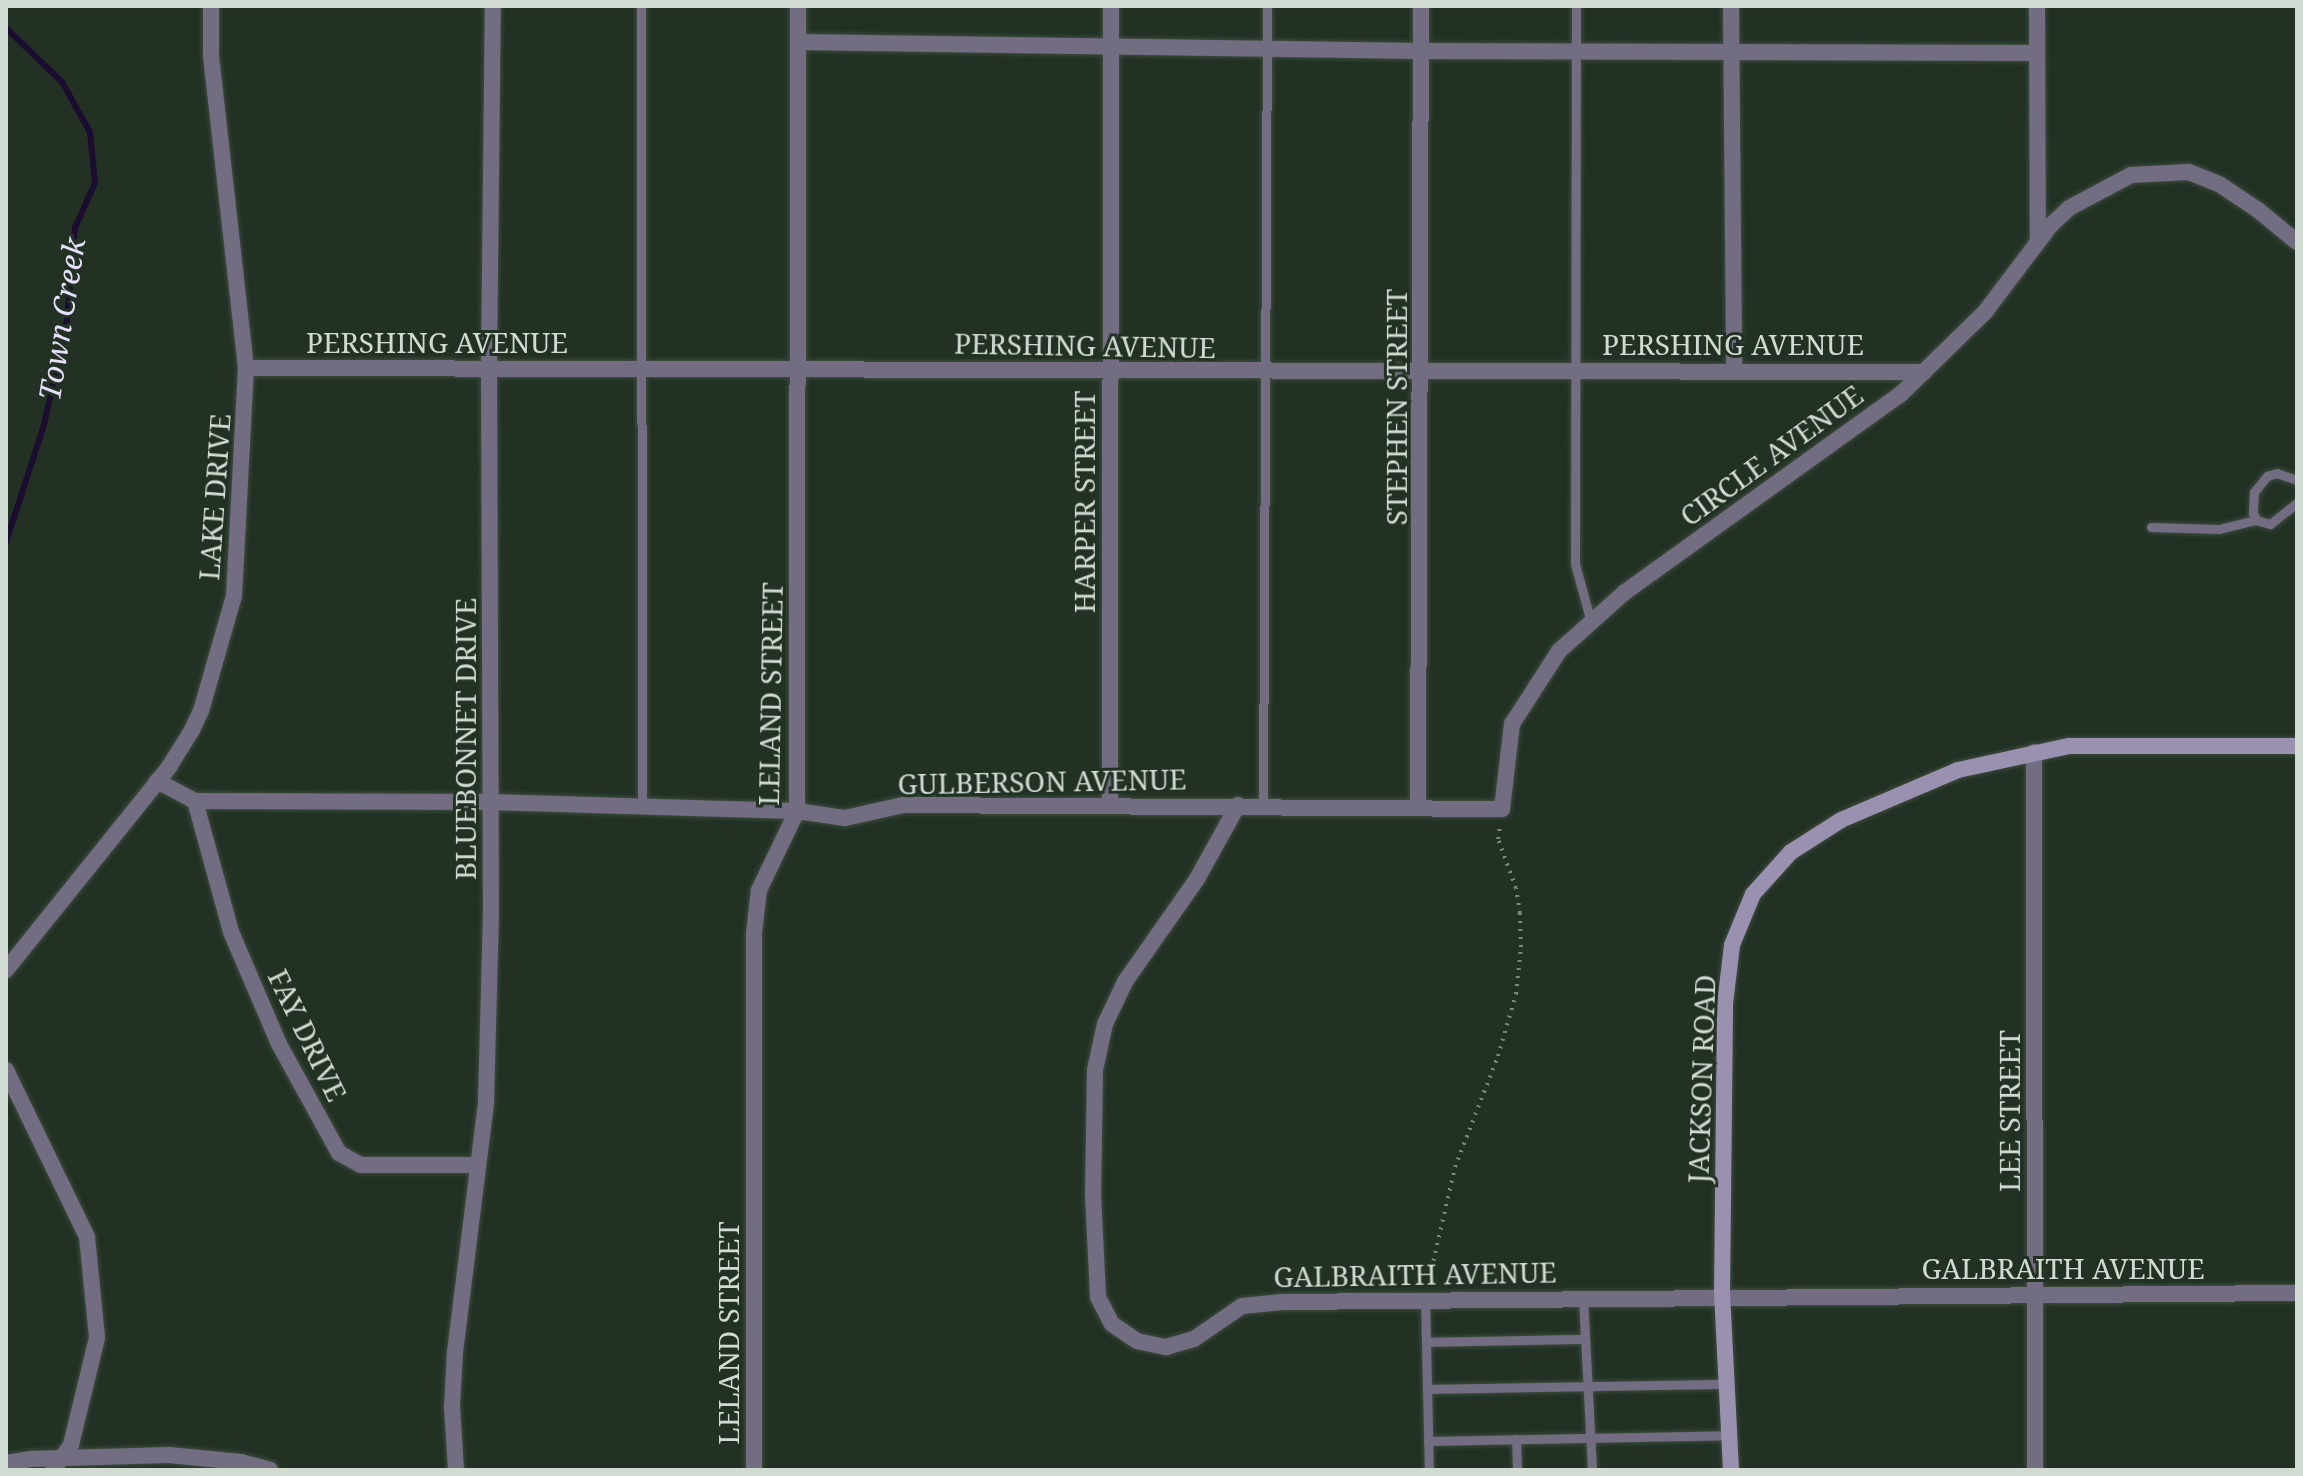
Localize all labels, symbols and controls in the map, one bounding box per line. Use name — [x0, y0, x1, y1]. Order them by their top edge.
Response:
water label: Town Creek — [31, 235, 93, 403]
street label: STEPHEN STREET — [1379, 289, 1413, 525]
street label: PERSHING AVENUE — [306, 325, 568, 359]
street label: PERSHING AVENUE — [954, 326, 1216, 364]
street label: PERSHING AVENUE — [1602, 327, 1864, 361]
street label: CIRCLE AVENUE — [1673, 378, 1869, 532]
street label: HARPER STREET — [1067, 391, 1101, 613]
street label: LAKE DRIVE — [191, 413, 237, 581]
street label: LELAND STREET — [751, 582, 789, 806]
street label: BLUEBONNET DRIVE — [448, 598, 482, 880]
street label: GULBERSON AVENUE — [897, 762, 1187, 800]
street label: FAY DRIVE — [262, 964, 354, 1106]
street label: JACKSON ROAD — [1681, 974, 1721, 1184]
street label: LEE STREET — [1992, 1030, 2026, 1192]
street label: LELAND STREET — [711, 1221, 745, 1445]
street label: GALBRAITH AVENUE — [1921, 1251, 2205, 1285]
street label: GALBRAITH AVENUE — [1273, 1255, 1557, 1293]

